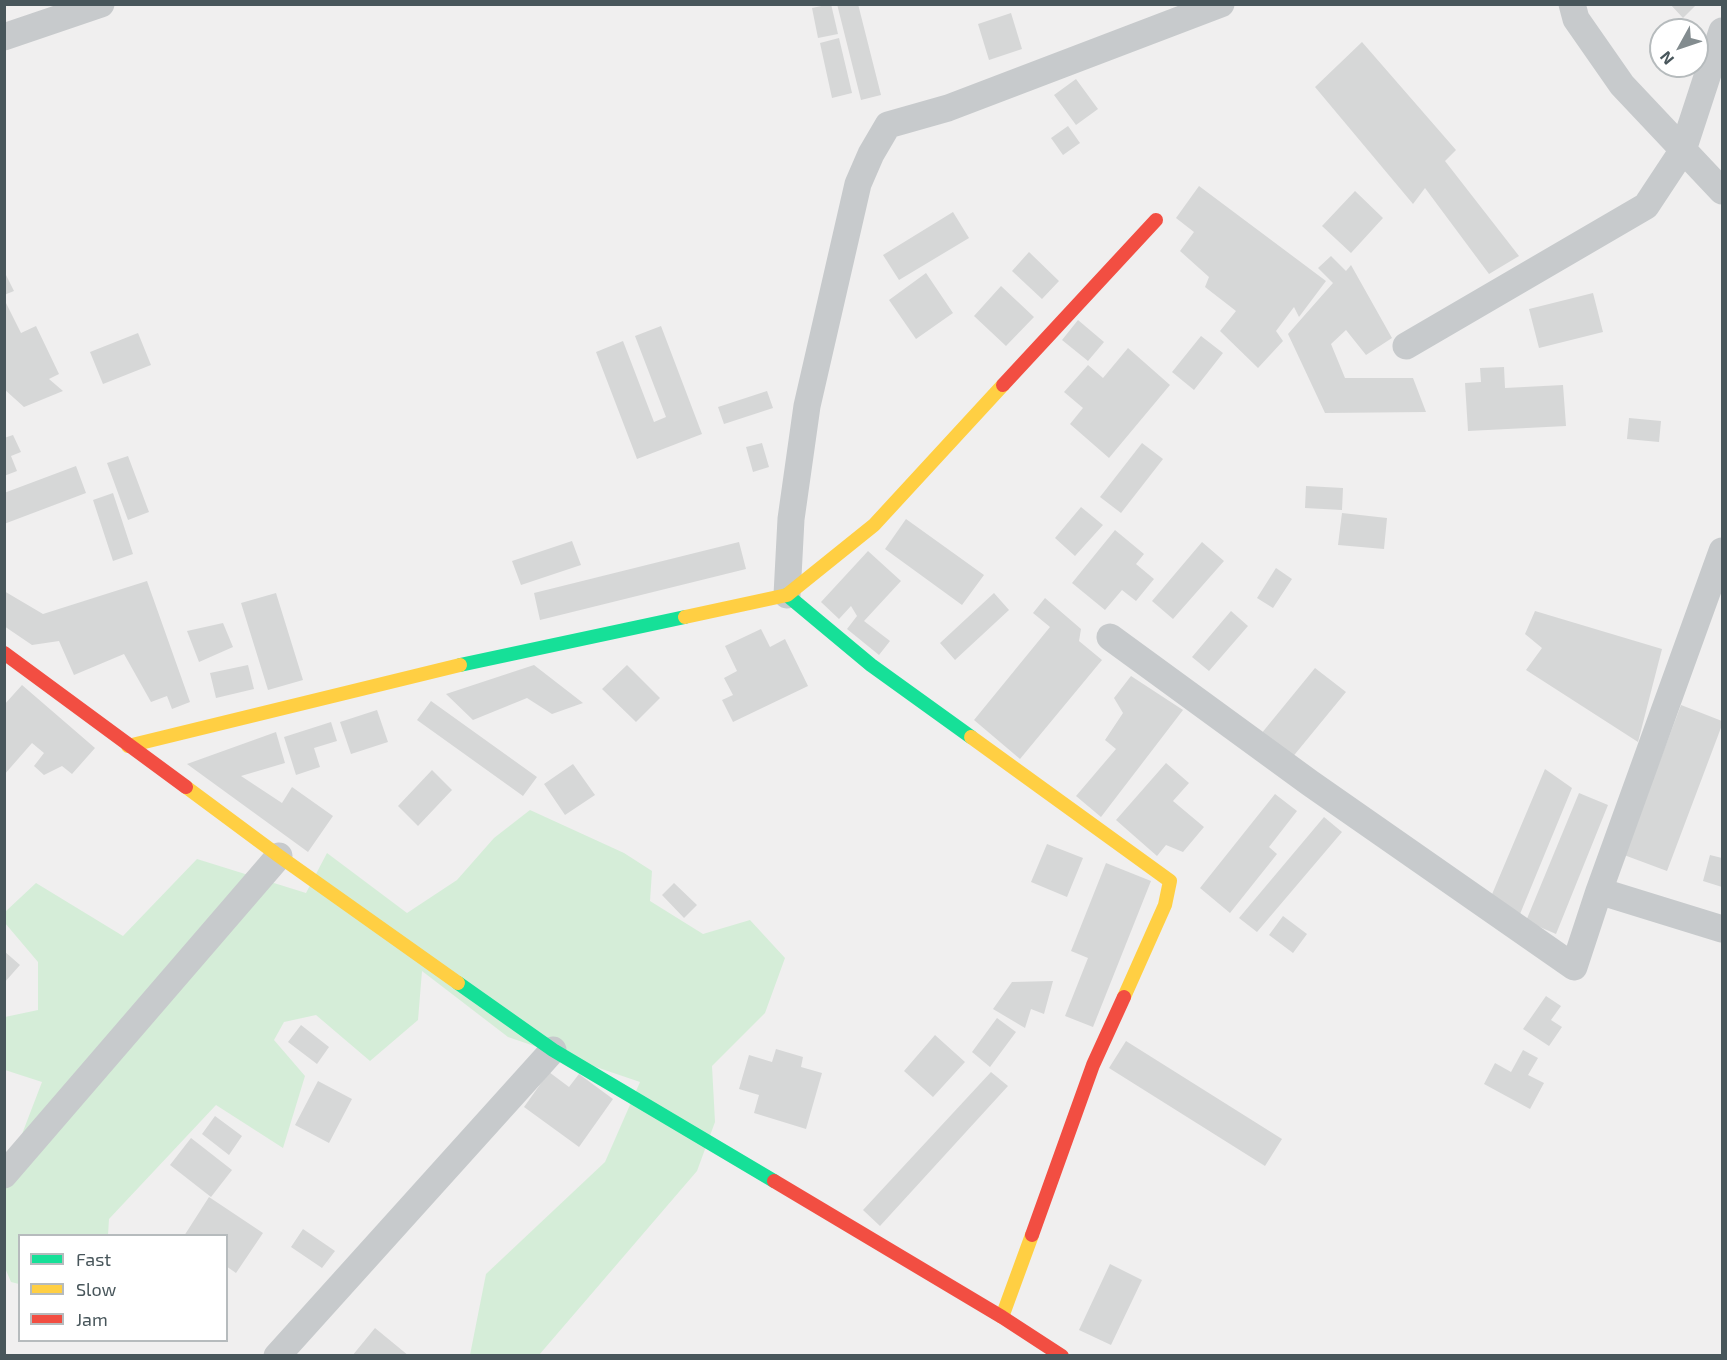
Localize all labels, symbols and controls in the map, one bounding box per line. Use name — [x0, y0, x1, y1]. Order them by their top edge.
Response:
north arrow — [1649, 18, 1709, 78]
text: N — [1655, 48, 1677, 69]
legend — [18, 1234, 228, 1342]
text: Fast — [76, 1248, 111, 1270]
text: Slow — [76, 1278, 116, 1300]
text: Jam — [76, 1308, 108, 1330]

